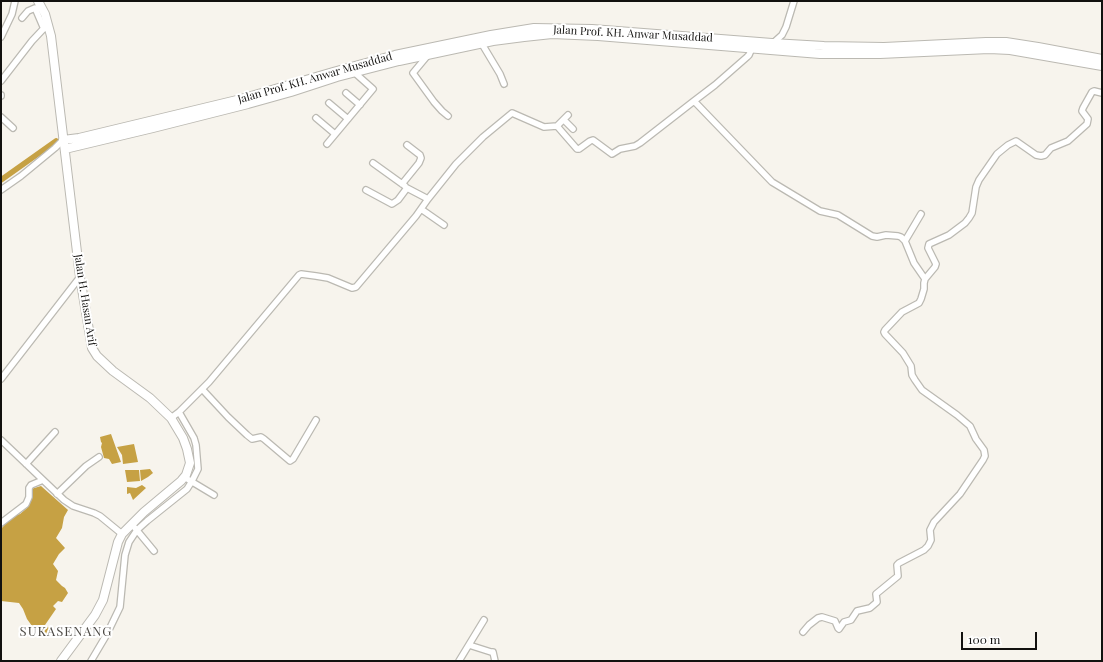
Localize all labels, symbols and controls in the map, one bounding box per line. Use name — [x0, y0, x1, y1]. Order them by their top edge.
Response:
street label: Jalan Prof. KH. Anwar Musaddad — [553, 23, 713, 45]
street label: Jalan Prof. KH. Anwar Musaddad — [236, 50, 394, 106]
street label: Jalan H. Hasan Arif — [71, 253, 99, 347]
district label: SUKASENANG — [20, 624, 112, 640]
scale bar — [963, 624, 1039, 650]
text: 100 m — [968, 631, 1000, 647]

